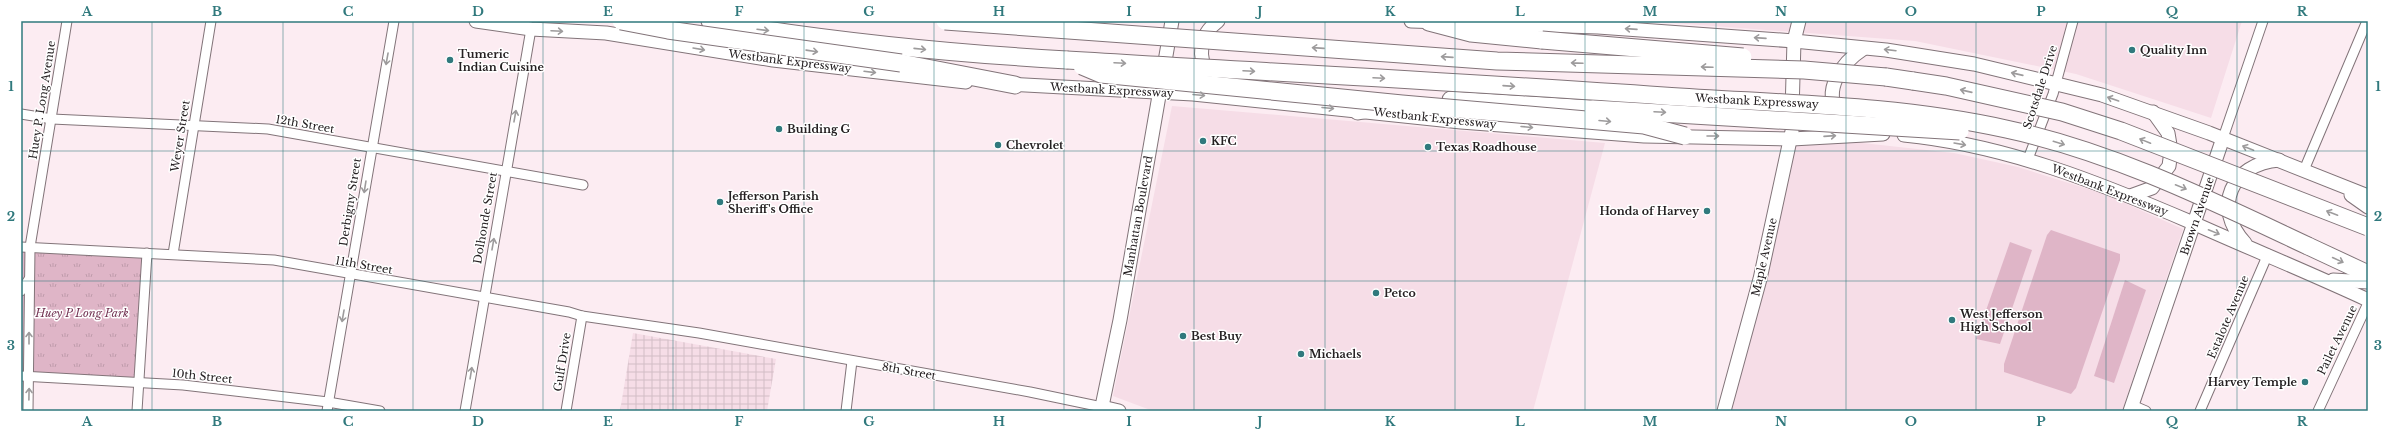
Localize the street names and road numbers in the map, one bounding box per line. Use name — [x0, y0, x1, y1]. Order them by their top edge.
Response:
street label: Huey P. Long Avenue — [26, 40, 58, 160]
street label: Scotsdale Drive — [2020, 43, 2060, 131]
street label: Westbank Expressway — [727, 46, 852, 75]
street label: Westbank Expressway — [1049, 80, 1174, 100]
street label: Westbank Expressway — [1694, 91, 1819, 111]
street label: Weyer Street — [167, 98, 193, 174]
street label: Westbank Expressway — [1372, 104, 1497, 131]
street label: 12th Street — [274, 112, 336, 136]
street label: Manhattan Boulevard — [1120, 154, 1156, 278]
street label: Derbigny Street — [336, 156, 364, 247]
street label: Westbank Expressway — [2049, 161, 2170, 219]
street label: Dolhonde Street — [470, 170, 500, 265]
street label: Brown Avenue — [2177, 175, 2217, 257]
street label: Maple Avenue — [1748, 216, 1780, 298]
street label: 11th Street — [334, 253, 394, 277]
street label: Estalote Avenue — [2204, 273, 2252, 361]
street label: Pailet Avenue — [2314, 303, 2360, 377]
street label: Gulf Drive — [550, 331, 574, 393]
street label: 8th Street — [881, 359, 938, 383]
street label: 10th Street — [171, 366, 234, 386]

